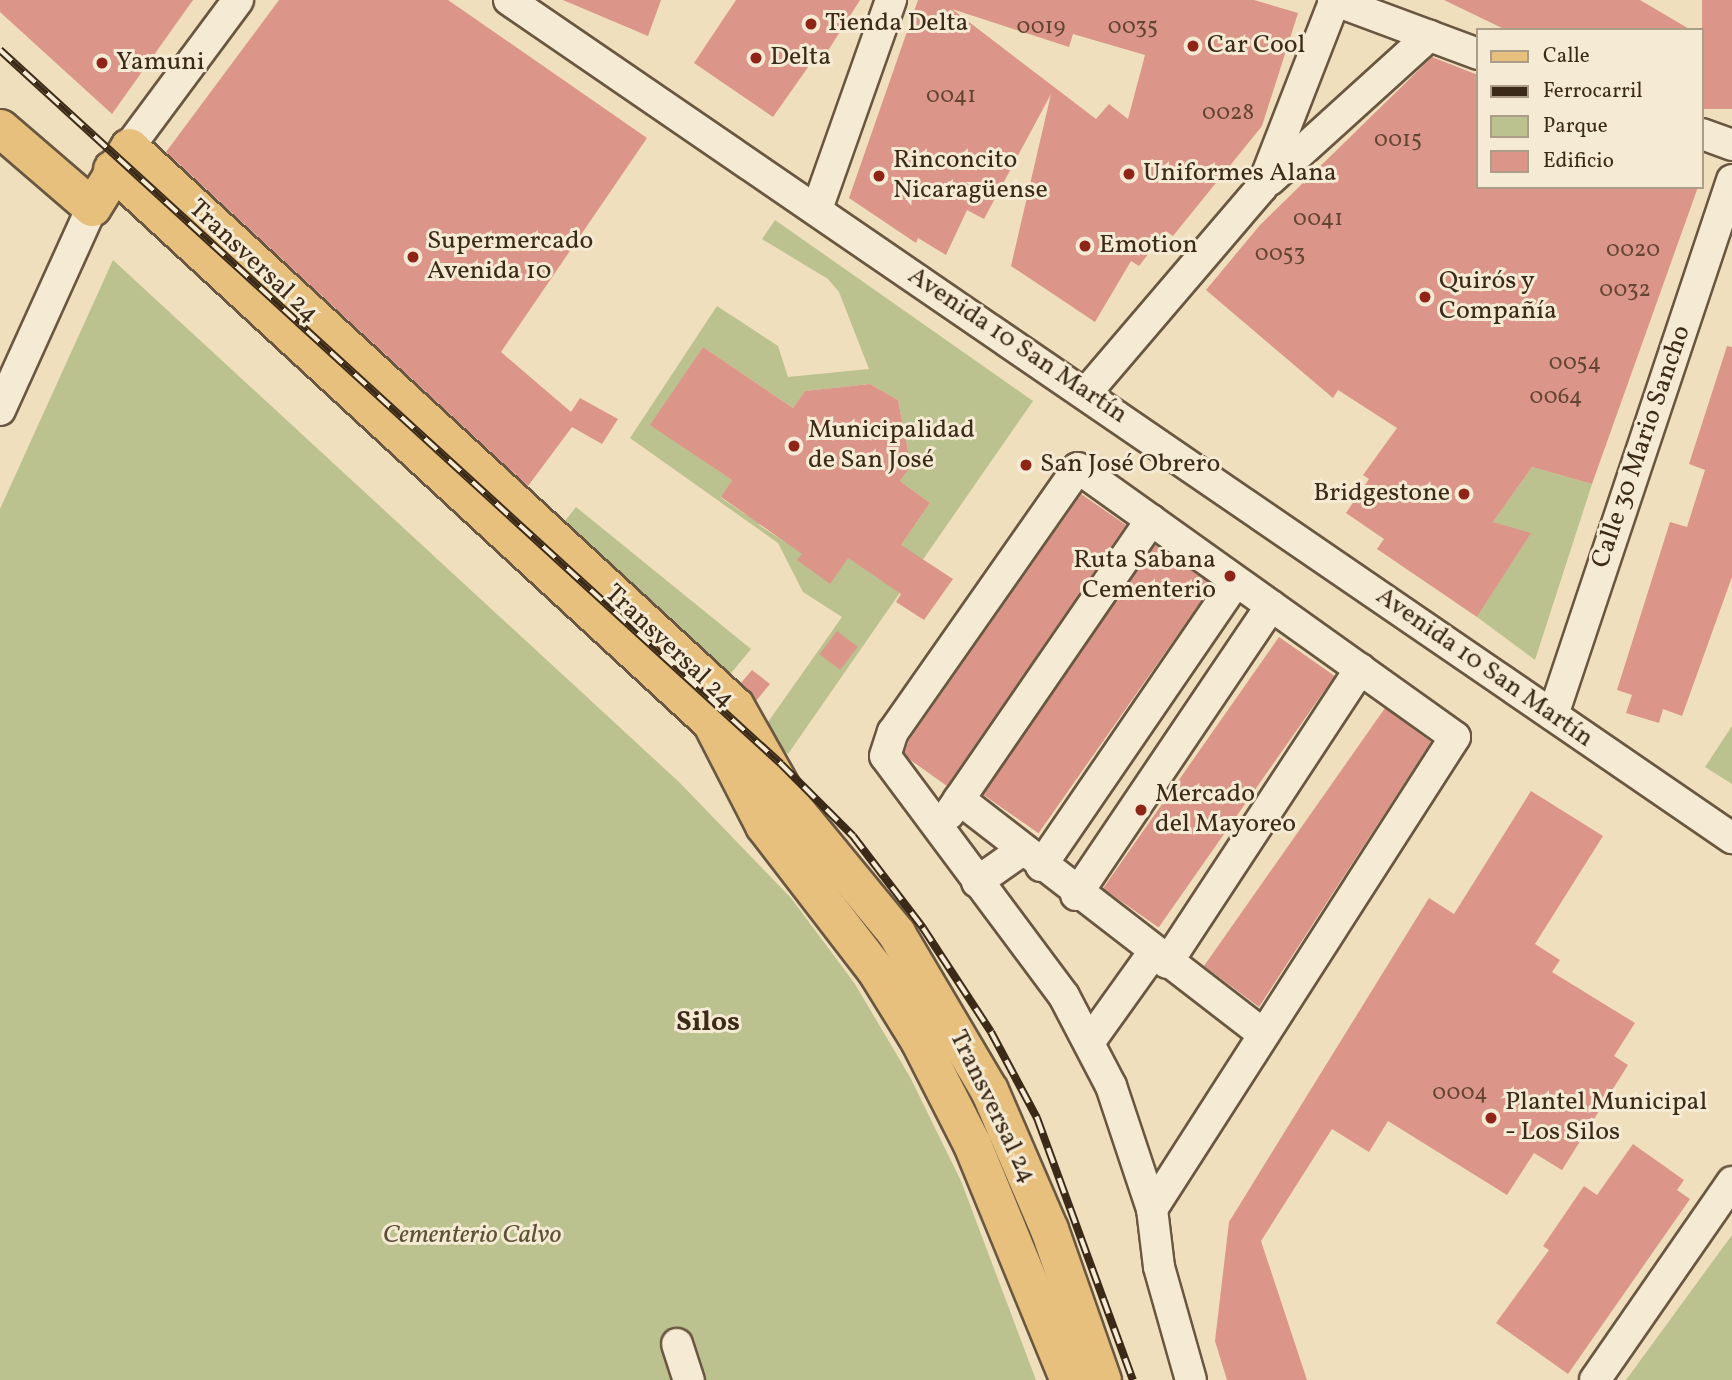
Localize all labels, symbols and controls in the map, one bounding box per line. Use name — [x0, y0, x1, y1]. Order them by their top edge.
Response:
place label: Tienda Delta — [825, 8, 969, 40]
house number: 0019 — [1017, 13, 1065, 41]
house number: 0035 — [1108, 13, 1158, 41]
marker: Tienda Delta — [803, 16, 819, 32]
legend — [1476, 28, 1704, 189]
place label: Car Cool — [1207, 30, 1305, 62]
marker: Car Cool — [1185, 38, 1201, 54]
place label: Delta — [770, 42, 831, 74]
text: Calle — [1543, 42, 1590, 71]
place label: Yamuni — [116, 47, 205, 79]
marker: Delta — [748, 50, 764, 66]
marker: Yamuni — [94, 55, 110, 71]
text: Ferrocarril — [1543, 77, 1643, 106]
house number: 0041 — [926, 82, 976, 110]
house number: 0028 — [1202, 99, 1254, 127]
text: Parque — [1543, 112, 1608, 141]
house number: 0015 — [1374, 126, 1422, 154]
place label: Rinconcito Nicaragüense — [893, 145, 1048, 206]
text: Edificio — [1543, 147, 1614, 176]
place label: Uniformes Alana — [1143, 158, 1337, 190]
marker: Uniformes Alana — [1121, 166, 1137, 182]
marker: Rinconcito Nicaragüense — [871, 168, 887, 184]
street label: Transversal 24 — [181, 194, 325, 330]
house number: 0041 — [1293, 205, 1343, 233]
place label: Supermercado Avenida 10 — [427, 226, 593, 288]
place label: Emotion — [1099, 230, 1198, 262]
house number: 0020 — [1606, 236, 1660, 264]
marker: Emotion — [1077, 238, 1093, 254]
house number: 0053 — [1255, 240, 1305, 268]
marker: Supermercado Avenida 10 — [405, 249, 421, 265]
street label: Avenida 10 San Martín — [901, 261, 1133, 431]
place label: Quirós y Compañía — [1439, 266, 1557, 328]
house number: 0032 — [1599, 276, 1651, 304]
marker: Quirós y Compañía — [1417, 289, 1433, 305]
street label: Calle 30 Mario Sancho — [1586, 322, 1698, 572]
house number: 0054 — [1549, 349, 1601, 377]
house number: 0064 — [1529, 383, 1583, 411]
place label: Municipalidad de San José — [808, 415, 975, 476]
marker: Municipalidad de San José — [786, 438, 802, 454]
place label: San José Obrero — [1040, 449, 1220, 481]
marker: San José Obrero — [1018, 457, 1034, 473]
place label: Bridgestone — [1313, 478, 1450, 510]
marker: Bridgestone — [1456, 486, 1472, 502]
place label: Ruta Sabana Cementerio — [1073, 545, 1216, 606]
marker: Ruta Sabana Cementerio — [1222, 568, 1238, 584]
street label: Transversal 24 — [597, 579, 741, 715]
street label: Avenida 10 San Martín — [1369, 581, 1599, 755]
place label: Mercado del Mayoreo — [1155, 779, 1296, 840]
marker: Mercado del Mayoreo — [1133, 802, 1149, 818]
district label: Silos — [676, 1006, 740, 1040]
street label: Transversal 24 — [941, 1025, 1043, 1189]
house number: 0004 — [1432, 1079, 1488, 1107]
place label: Plantel Municipal - Los Silos — [1505, 1087, 1707, 1148]
marker: Plantel Municipal - Los Silos — [1483, 1110, 1499, 1126]
park label: Cementerio Calvo — [383, 1220, 561, 1252]

